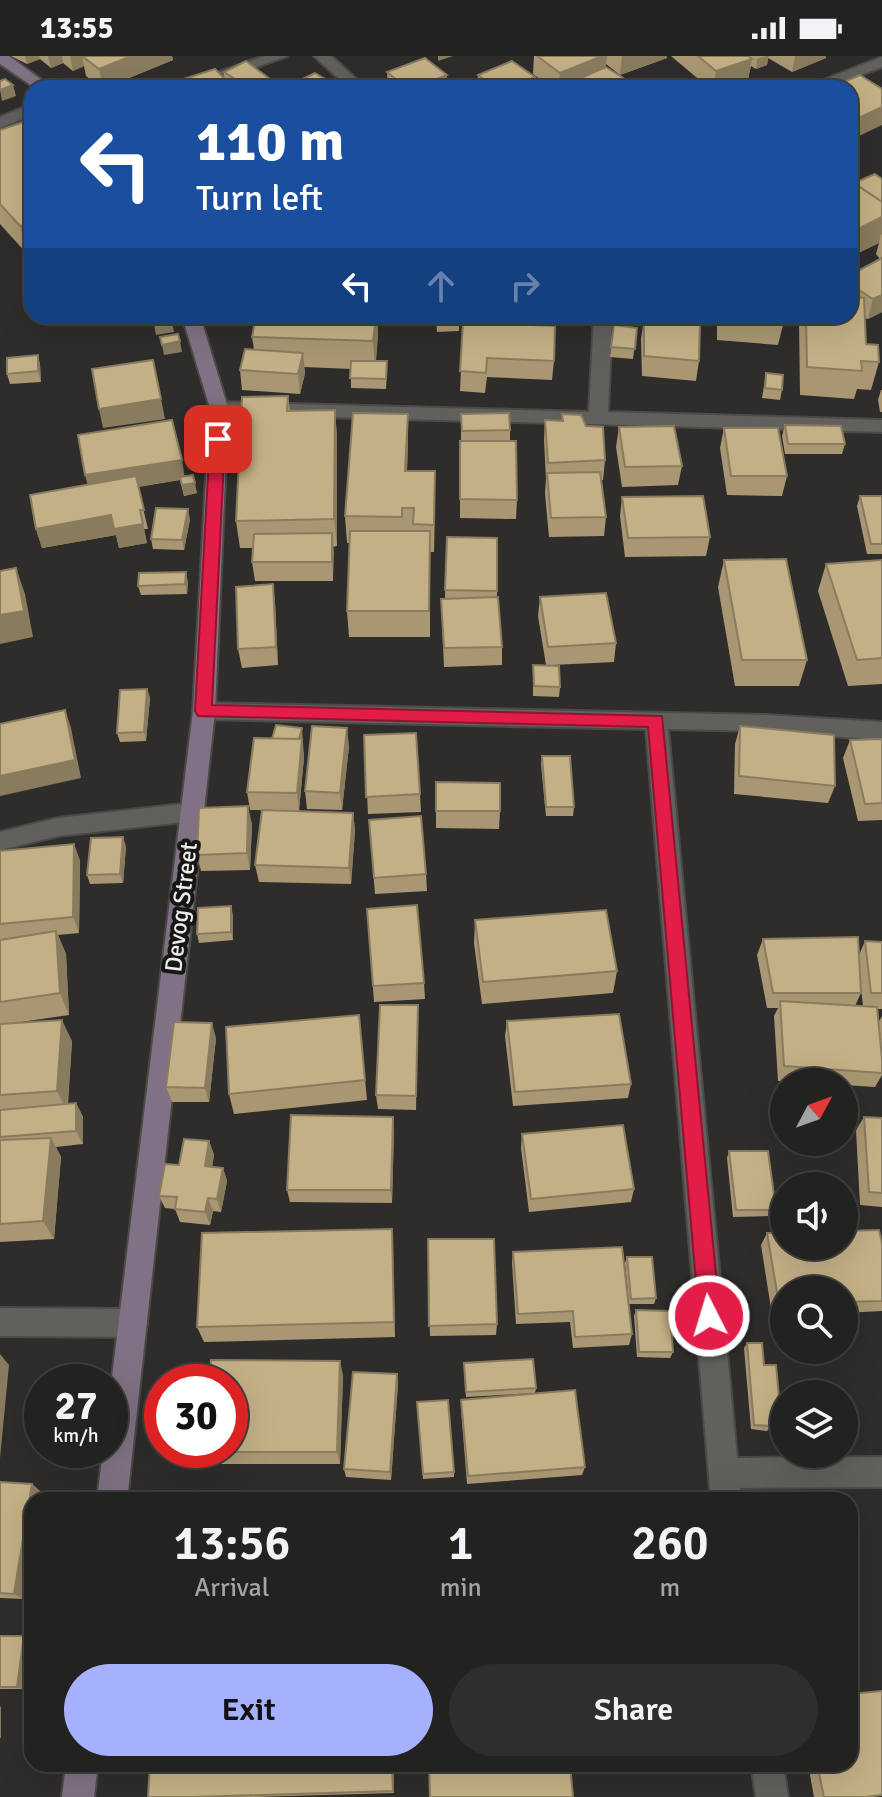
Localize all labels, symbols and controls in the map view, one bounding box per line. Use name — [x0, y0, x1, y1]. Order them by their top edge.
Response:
text: 13:55 — [40, 10, 114, 47]
text: 110 m — [196, 107, 344, 176]
icon: left — [64, 112, 168, 216]
text: Turn left — [196, 176, 323, 221]
icon: left — [335, 264, 379, 308]
icon: ahead — [419, 264, 463, 308]
icon: right — [503, 264, 547, 308]
pin — [184, 405, 252, 473]
icon: arrive — [196, 417, 240, 461]
street label: Devog Street — [158, 840, 204, 974]
north arrow — [770, 1068, 858, 1156]
map controls — [770, 1068, 858, 1468]
button: sound — [770, 1172, 858, 1260]
position arrow — [667, 1274, 751, 1358]
button: search — [770, 1276, 858, 1364]
speed limit sign: 30 — [144, 1364, 248, 1468]
button: layers — [770, 1380, 858, 1468]
text: 27 — [54, 1381, 98, 1431]
text: km/h — [53, 1423, 99, 1448]
text: 13:56 — [173, 1514, 290, 1573]
text: 1 — [448, 1514, 474, 1573]
text: 260 — [631, 1514, 709, 1573]
text: Arrival — [194, 1572, 269, 1604]
text: min — [440, 1572, 482, 1604]
text: m — [659, 1572, 680, 1604]
button: Exit — [64, 1664, 433, 1756]
button: Share — [449, 1664, 818, 1756]

